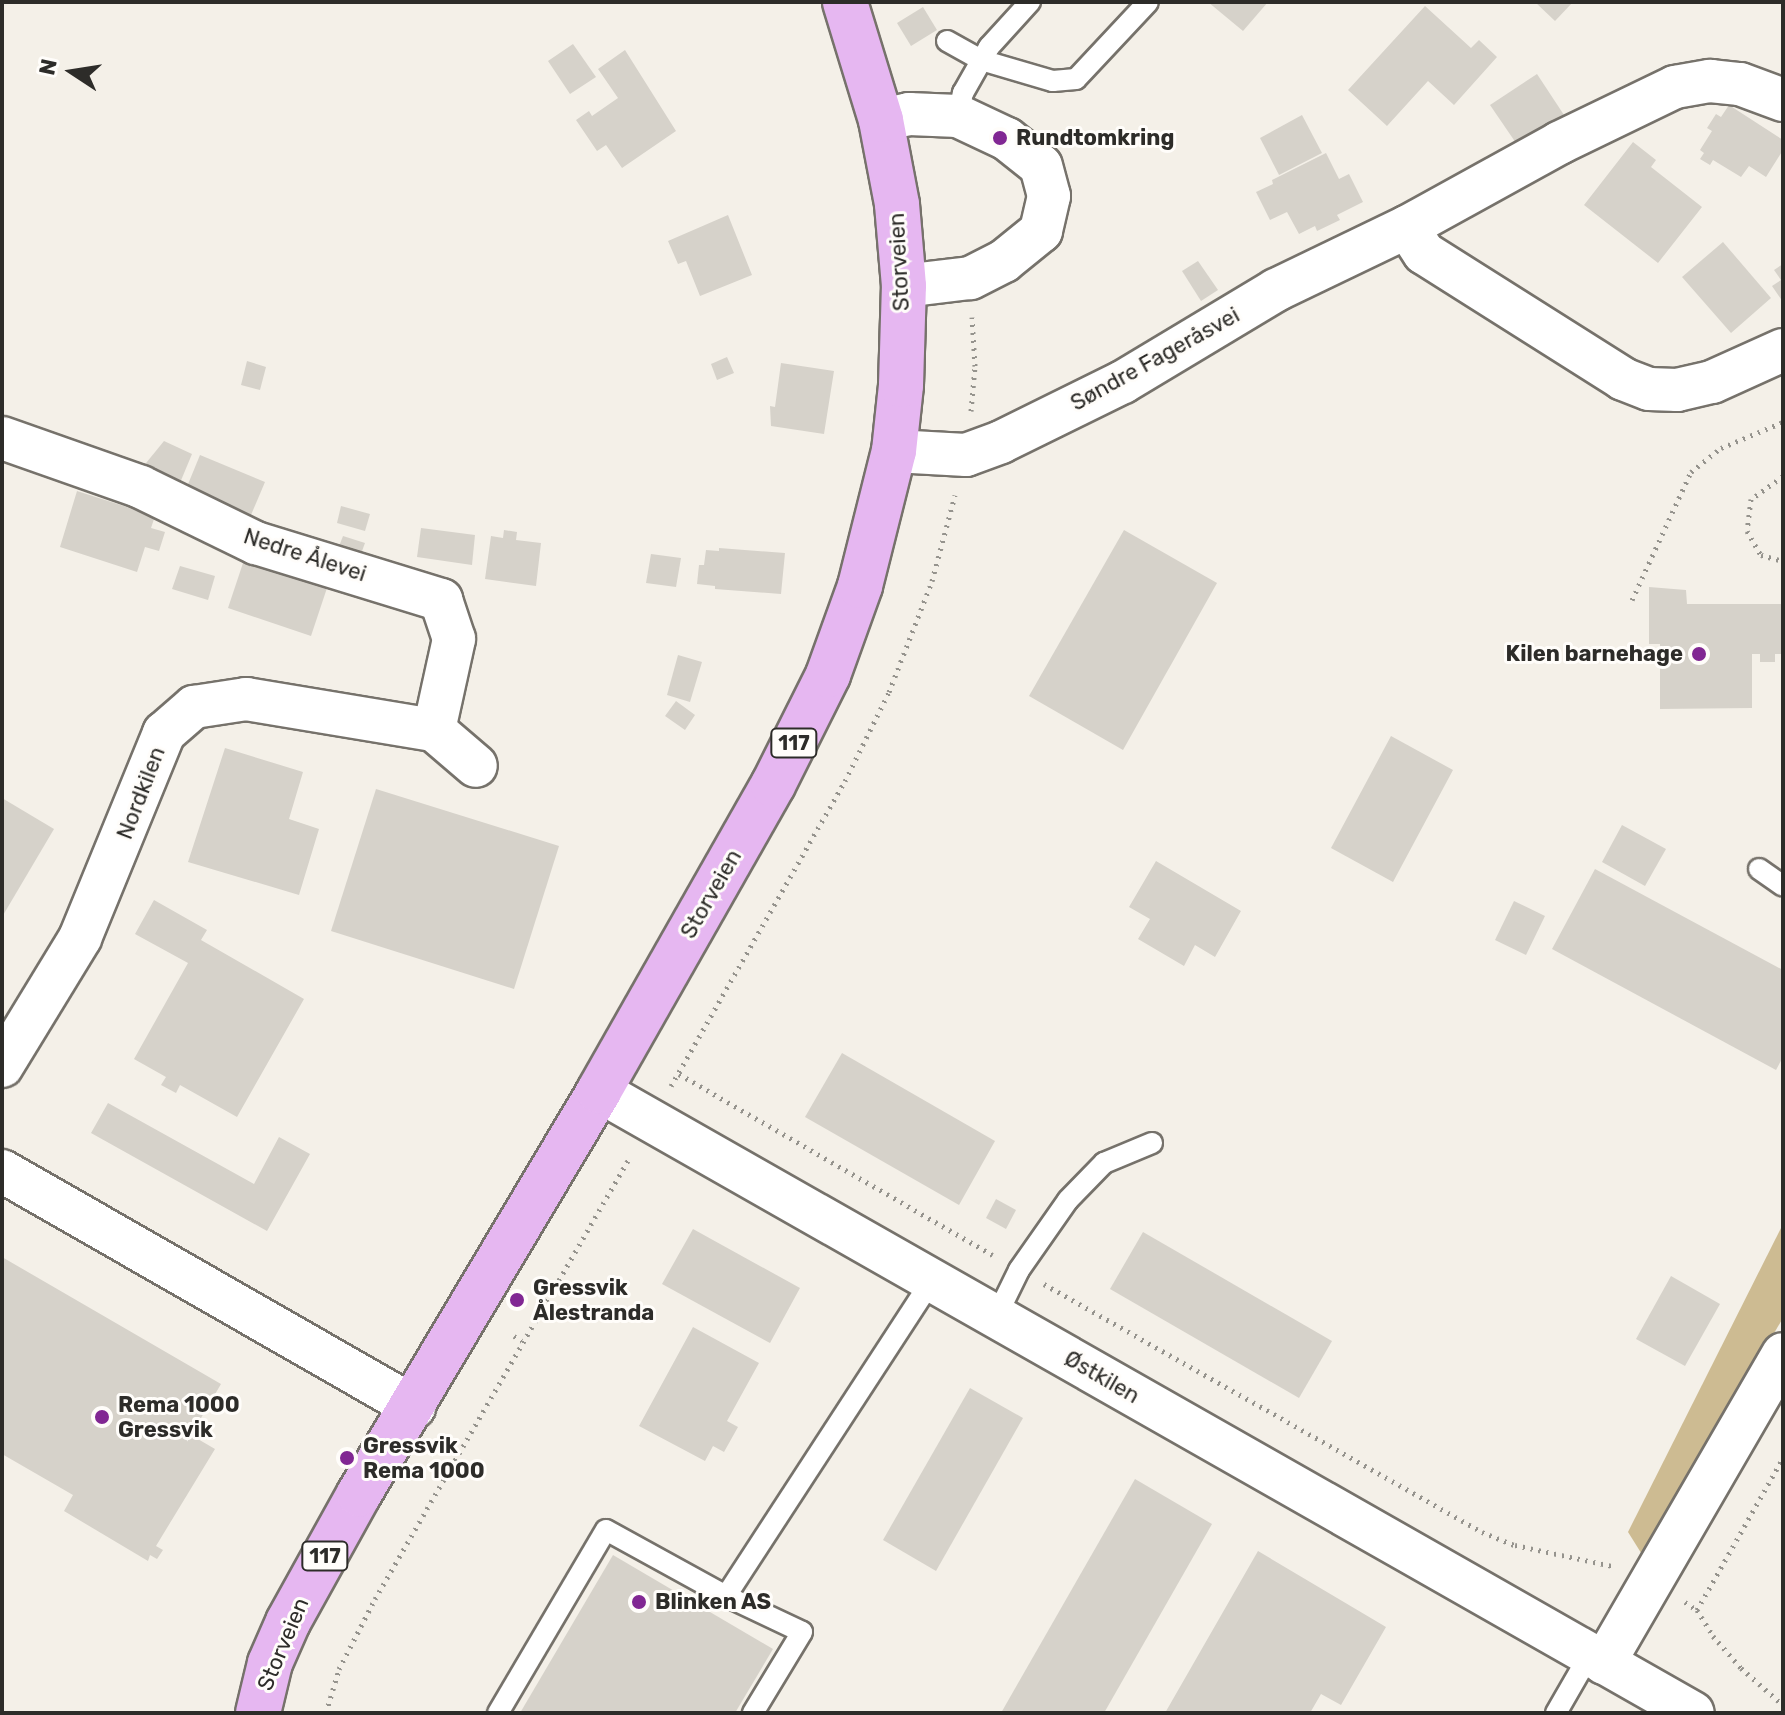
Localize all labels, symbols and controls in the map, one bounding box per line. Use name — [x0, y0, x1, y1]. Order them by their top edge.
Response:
north arrow — [32, 32, 112, 112]
text: N — [33, 56, 63, 77]
place label: Rundtomkring — [1016, 125, 1174, 151]
marker: Rundtomkring — [991, 129, 1009, 147]
street label: Storveien — [883, 212, 915, 312]
street label: Søndre Fageråsvei — [1066, 302, 1244, 416]
street label: Nedre Ålevei — [240, 523, 370, 587]
place label: Kilen barnehage — [1506, 641, 1683, 667]
marker: Kilen barnehage — [1690, 645, 1708, 663]
road number: 117 — [770, 727, 818, 759]
street label: Nordkilen — [111, 743, 171, 843]
street label: Storveien — [675, 845, 747, 943]
place label: Gressvik Ålestranda — [533, 1274, 654, 1326]
marker: Gressvik Ålestranda — [508, 1291, 526, 1309]
street label: Østkilen — [1060, 1345, 1144, 1409]
place label: Rema 1000 Gressvik — [118, 1391, 240, 1442]
marker: Rema 1000 Gressvik — [93, 1408, 111, 1426]
place label: Gressvik Rema 1000 — [363, 1432, 485, 1484]
marker: Gressvik Rema 1000 — [338, 1449, 356, 1467]
road number: 117 — [301, 1540, 349, 1572]
place label: Blinken AS — [655, 1589, 772, 1615]
marker: Blinken AS — [630, 1593, 648, 1611]
street label: Storveien — [252, 1594, 314, 1694]

